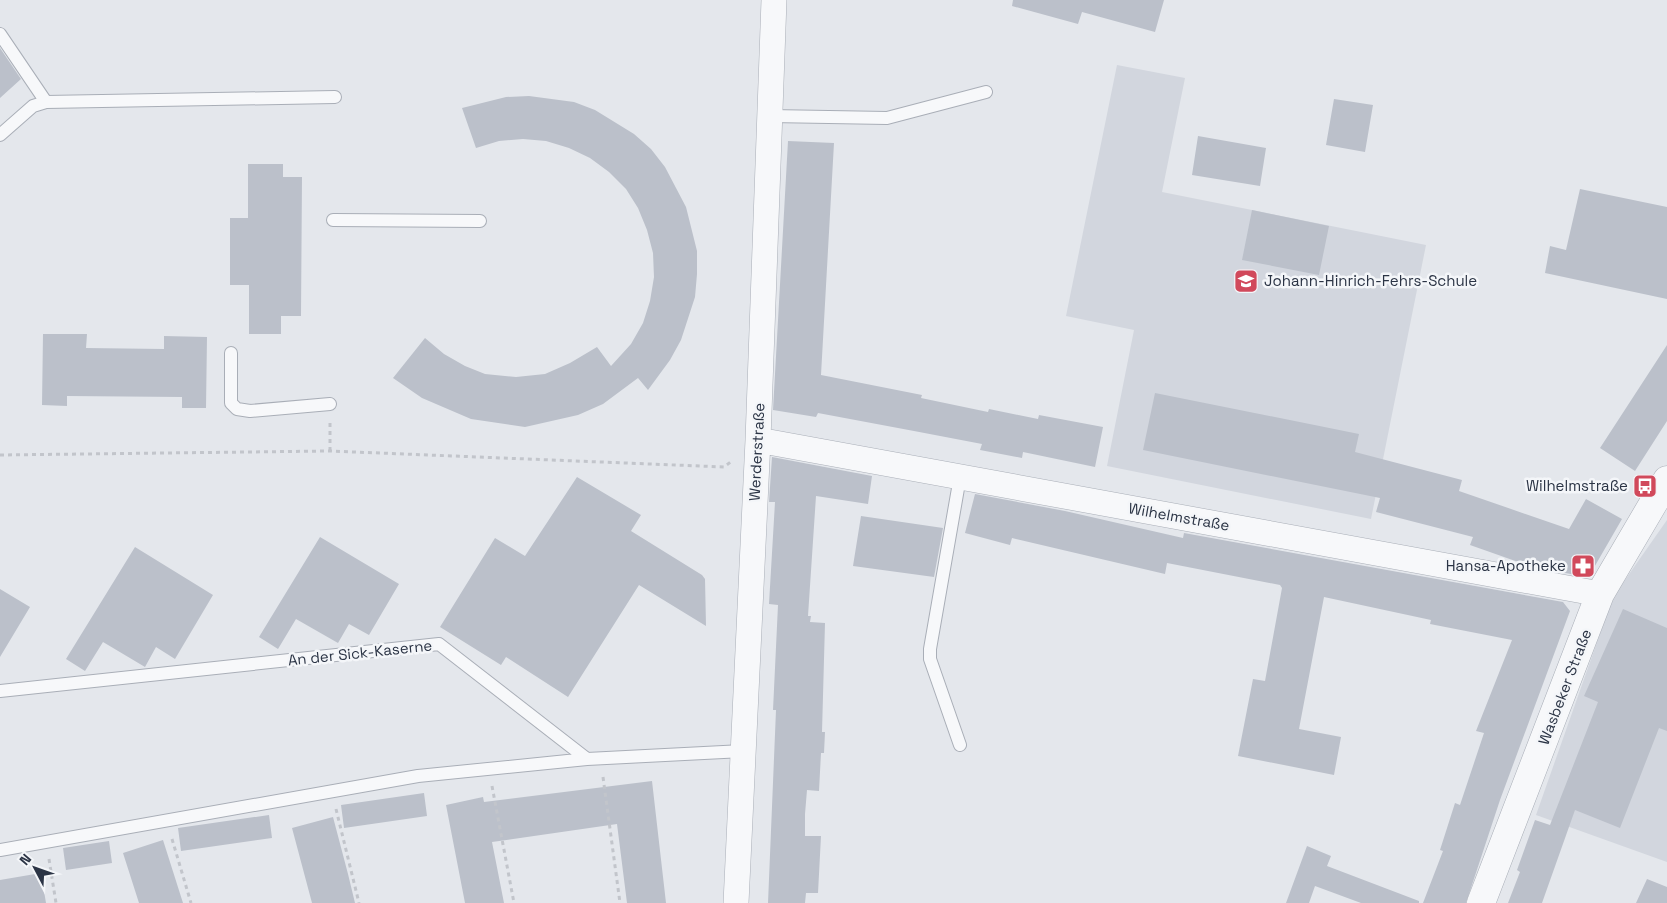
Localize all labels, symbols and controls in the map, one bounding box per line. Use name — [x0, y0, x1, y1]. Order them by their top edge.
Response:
school or university icon: Johann-Hinrich-Fehrs-Schule — [1233, 268, 1259, 294]
place label: Johann-Hinrich-Fehrs-Schule — [1264, 271, 1477, 290]
street label: Werderstraße — [744, 402, 769, 502]
bus stop icon: Wilhelmstraße — [1632, 473, 1658, 499]
place label: Wilhelmstraße — [1526, 476, 1628, 495]
street label: Wilhelmstraße — [1127, 498, 1231, 535]
pharmacy icon: Hansa-Apotheke — [1570, 553, 1596, 579]
place label: Hansa-Apotheke — [1446, 556, 1566, 575]
street label: Wasbeker Straße — [1534, 626, 1595, 747]
street label: An der Sick-Kaserne — [287, 635, 433, 670]
north arrow — [10, 843, 60, 893]
text: N — [15, 850, 35, 869]

